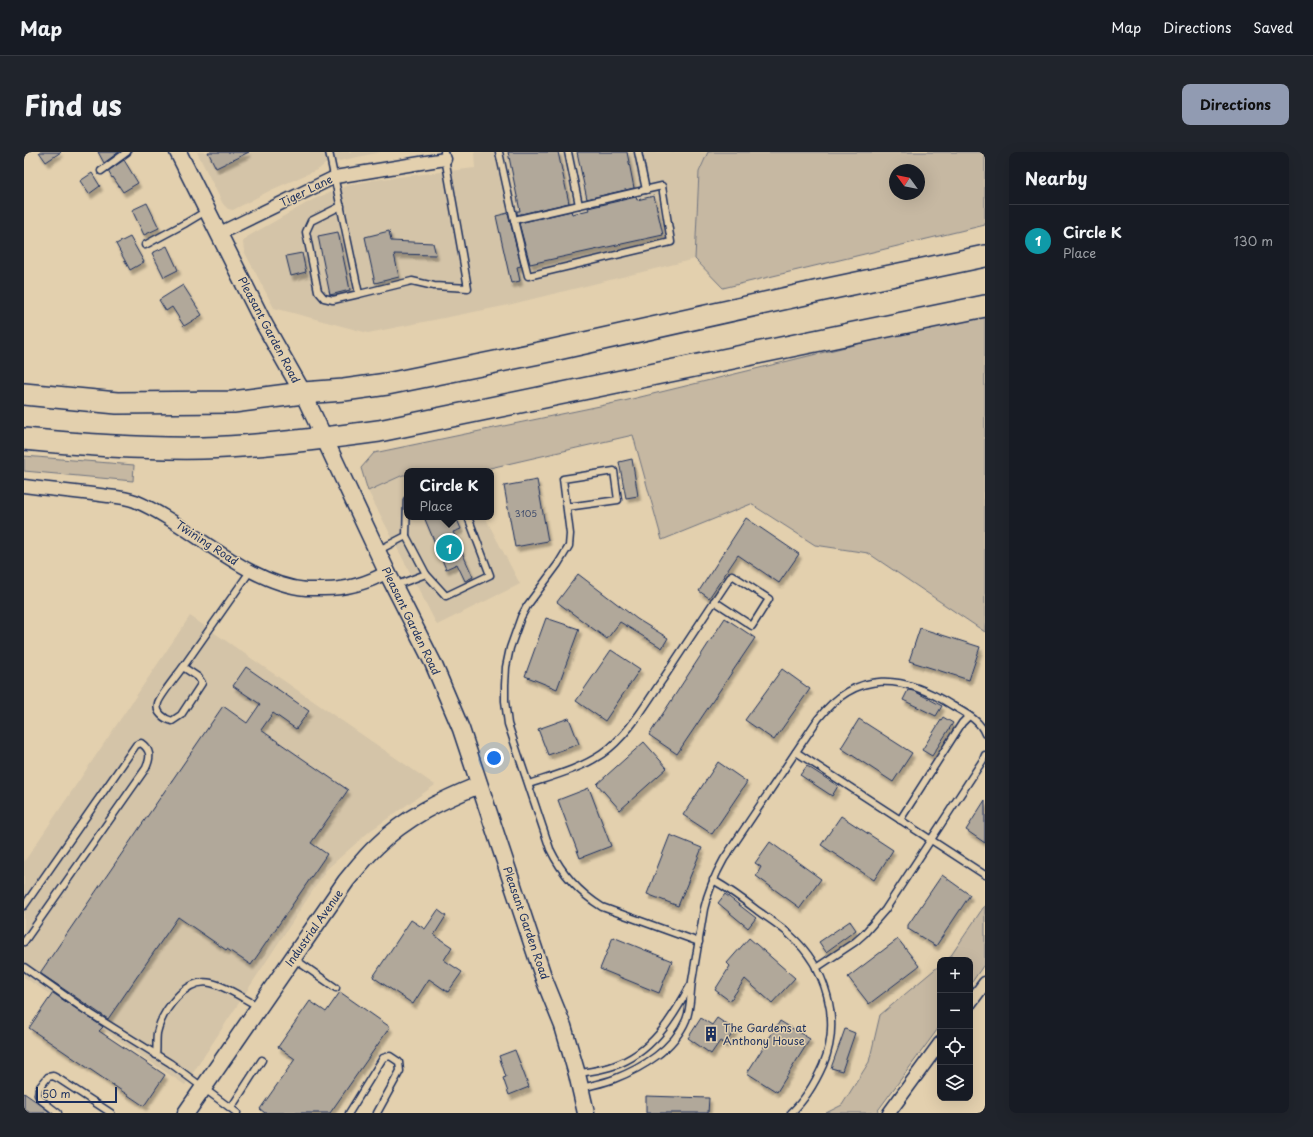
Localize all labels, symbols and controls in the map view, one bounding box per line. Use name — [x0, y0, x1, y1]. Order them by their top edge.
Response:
text: Map — [20, 14, 62, 42]
text: Map — [1111, 17, 1141, 38]
text: Directions — [1163, 17, 1231, 38]
text: Saved — [1253, 17, 1293, 38]
text: Find us — [24, 83, 122, 126]
button: Directions — [1182, 84, 1289, 125]
north arrow — [889, 164, 925, 200]
text: Nearby — [1025, 165, 1087, 191]
street label: Tiger Lane — [276, 170, 335, 211]
text: Circle K — [1063, 220, 1122, 243]
text: 1 — [1035, 231, 1041, 250]
text: 130 m — [1234, 231, 1273, 250]
text: Place — [1063, 243, 1096, 262]
street label: Pleasant Garden Road — [234, 273, 305, 386]
popup — [404, 468, 494, 520]
text: Circle K — [420, 473, 478, 496]
text: Place — [420, 496, 453, 515]
house number: 3105 — [515, 506, 537, 520]
street label: Twining Road — [173, 516, 242, 569]
pin: 1 — [436, 533, 462, 563]
street label: Pleasant Garden Road — [378, 564, 445, 678]
your location — [484, 748, 504, 768]
street label: Pleasant Garden Road — [499, 864, 554, 982]
street label: Industrial Avenue — [281, 886, 347, 970]
map controls — [937, 957, 973, 1101]
button: + — [937, 957, 973, 993]
button: − — [937, 993, 973, 1029]
place label: The Gardens at Anthony House — [723, 1019, 807, 1049]
building icon: The Gardens at Anthony House — [702, 1025, 720, 1043]
button: locate — [937, 1029, 973, 1065]
button: layers — [937, 1065, 973, 1101]
scale bar — [36, 1085, 117, 1104]
text: 50 m — [42, 1085, 71, 1102]

